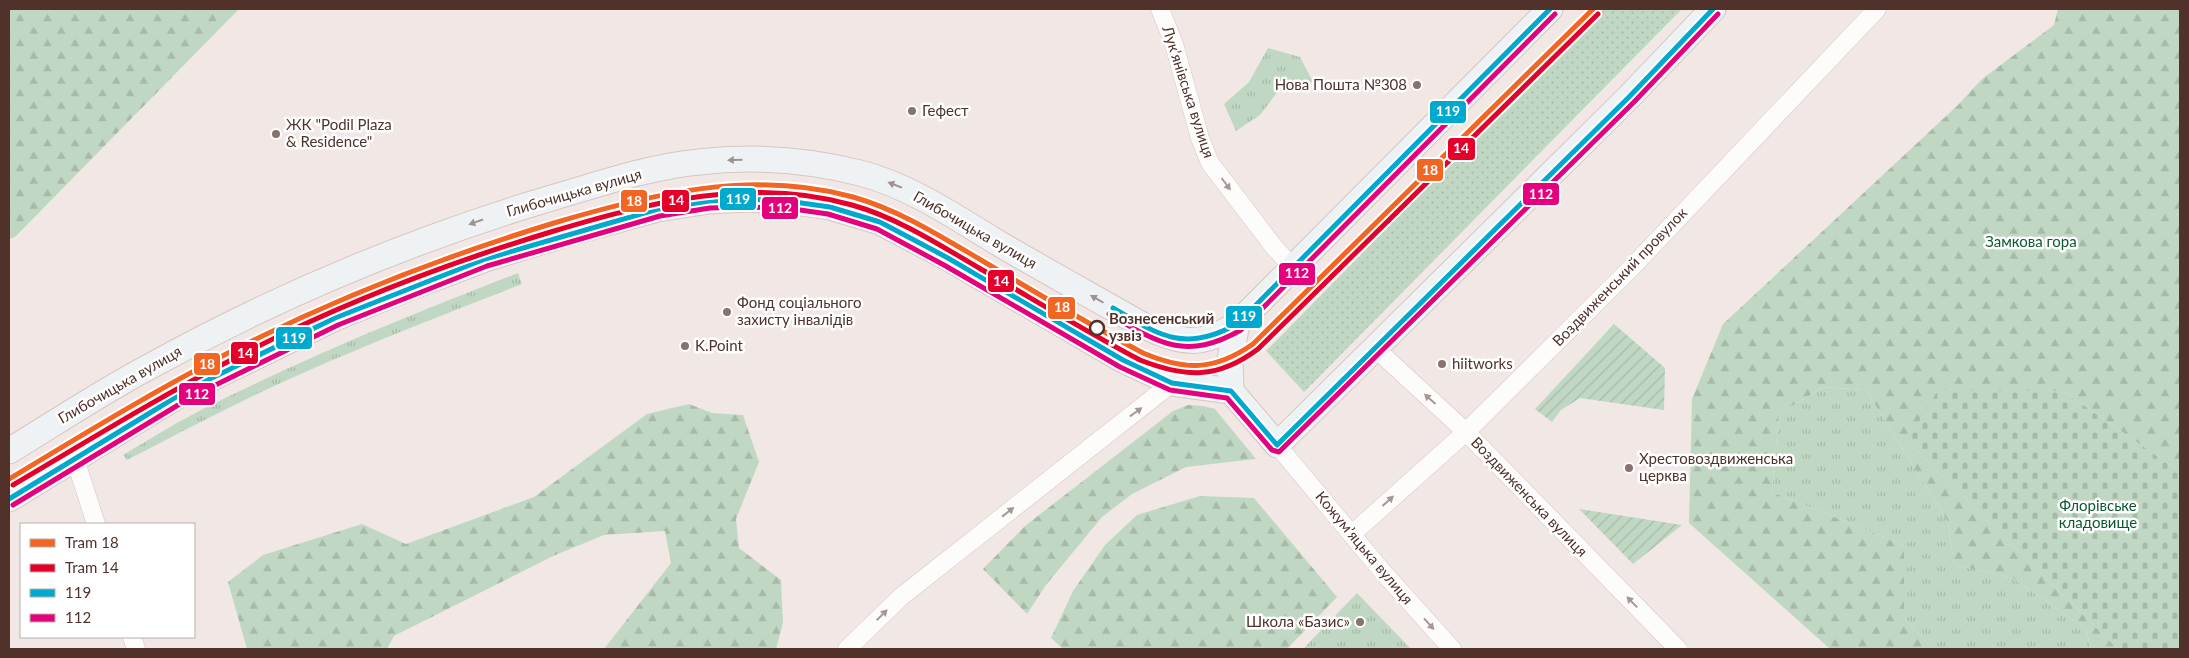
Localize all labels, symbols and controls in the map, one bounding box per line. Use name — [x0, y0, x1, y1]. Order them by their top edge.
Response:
street label: Лукʼянівська вулиця — [1159, 22, 1219, 160]
place label: Нова Пошта №308 — [1275, 75, 1407, 93]
marker: Нова Пошта №308 — [1411, 79, 1423, 91]
line badge: 119 — [1429, 100, 1467, 124]
place label: Гефест — [922, 101, 969, 119]
text: 119 — [1436, 102, 1460, 119]
marker: Гефест — [906, 105, 918, 117]
place label: ЖК "Podil Plaza & Residence" — [286, 115, 392, 150]
marker: ЖК "Podil Plaza & Residence" — [270, 128, 282, 140]
line badge: 14 — [1447, 137, 1476, 161]
text: 14 — [1453, 139, 1469, 156]
one-way arrow — [727, 157, 743, 165]
line badge: 18 — [1416, 158, 1444, 182]
text: 18 — [1422, 161, 1438, 178]
street label: Глибочицька вулиця — [504, 164, 643, 220]
one-way arrow — [1221, 177, 1231, 191]
one-way arrow — [887, 181, 902, 189]
line badge: 112 — [1522, 182, 1560, 206]
text: 112 — [1529, 185, 1553, 202]
street label: Глибочицька вулиця — [911, 186, 1040, 272]
line badge: 119 — [719, 187, 757, 211]
line badge: 18 — [620, 189, 648, 213]
line badge: 14 — [661, 189, 690, 213]
text: 119 — [726, 190, 750, 207]
text: 14 — [668, 191, 684, 208]
text: 18 — [626, 192, 642, 209]
line badge: 112 — [761, 196, 799, 220]
text: 112 — [768, 199, 792, 216]
street label: Воздвиженський провулок — [1548, 203, 1690, 349]
one-way arrow — [468, 218, 483, 226]
park label: Замкова гора — [1985, 232, 2077, 250]
line badge: 112 — [1278, 262, 1316, 286]
text: 112 — [1285, 264, 1309, 281]
line badge: 14 — [987, 269, 1015, 293]
text: 14 — [993, 272, 1009, 289]
place label: Фонд соціального захисту інвалідів — [737, 293, 862, 328]
one-way arrow — [1090, 295, 1104, 304]
line badge: 18 — [1047, 296, 1076, 320]
text: 18 — [1054, 298, 1070, 315]
line badge: 119 — [1225, 305, 1263, 329]
marker: Фонд соціального захисту інвалідів — [721, 306, 733, 318]
text: 119 — [1232, 307, 1256, 324]
place label: Вознесенський узвіз — [1109, 309, 1214, 344]
marker: Вознесенський узвіз — [1089, 320, 1105, 336]
line badge: 119 — [275, 326, 313, 350]
text: 119 — [282, 329, 306, 346]
place label: K.Point — [695, 336, 743, 354]
marker: K.Point — [679, 340, 691, 352]
street label: Глибочицька вулиця — [55, 341, 184, 427]
line badge: 14 — [230, 341, 259, 365]
text: 14 — [237, 344, 253, 361]
line badge: 18 — [193, 352, 221, 376]
place label: hiitworks — [1452, 354, 1513, 372]
text: 18 — [199, 355, 215, 372]
marker: hiitworks — [1436, 358, 1448, 370]
line badge: 112 — [178, 382, 216, 406]
text: 112 — [185, 385, 209, 402]
one-way arrow — [1424, 393, 1436, 405]
one-way arrow — [1129, 407, 1143, 417]
street label: Воздвиженська вулиця — [1468, 433, 1592, 560]
place label: Хрестовоздвиженська церква — [1639, 449, 1793, 484]
marker: Хрестовоздвиженська церква — [1623, 462, 1635, 474]
street label: Кожумʼяцька вулиця — [1312, 487, 1417, 607]
one-way arrow — [1381, 495, 1393, 507]
park label: Флорівське кладовище — [2059, 496, 2137, 531]
one-way arrow — [1001, 507, 1014, 517]
legend — [20, 523, 195, 638]
text: Tram 18 — [65, 533, 119, 551]
text: Tram 14 — [65, 558, 119, 576]
text: 119 — [65, 583, 91, 601]
one-way arrow — [1627, 597, 1639, 609]
text: 112 — [65, 608, 91, 626]
one-way arrow — [876, 609, 888, 621]
place label: Школа «Базис» — [1246, 612, 1350, 630]
marker: Школа «Базис» — [1354, 616, 1366, 628]
one-way arrow — [1424, 618, 1435, 631]

